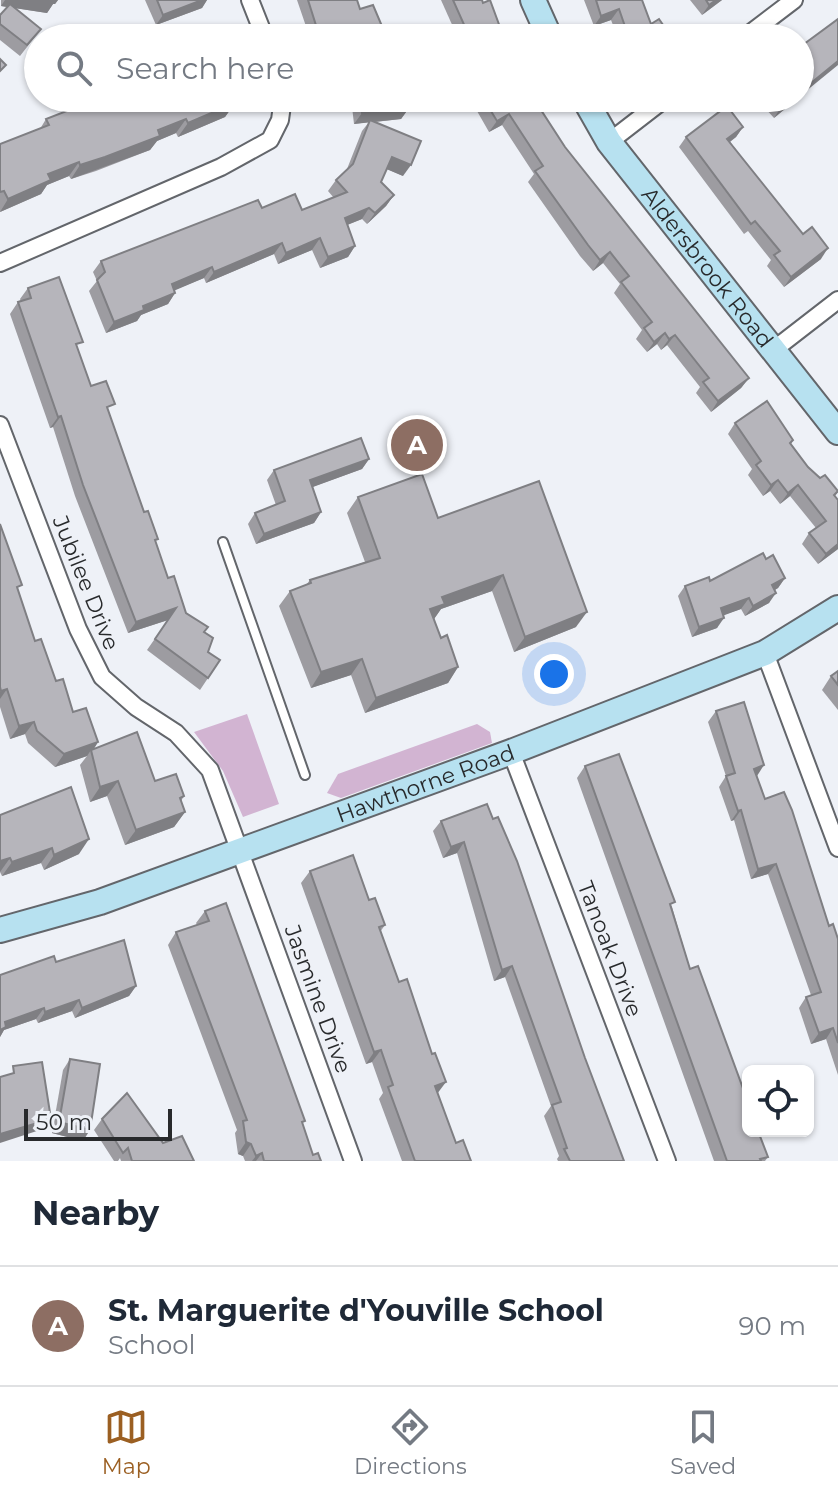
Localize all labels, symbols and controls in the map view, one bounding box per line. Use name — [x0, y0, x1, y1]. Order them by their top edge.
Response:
search box — [24, 24, 814, 112]
icon: search — [52, 46, 96, 90]
text: Search here — [116, 50, 294, 87]
street label: Aldersbrook Road — [636, 181, 779, 353]
pin: A — [391, 415, 443, 475]
street label: Jubilee Drive — [46, 511, 125, 654]
your location — [534, 654, 574, 694]
street label: Hawthorne Road — [332, 738, 518, 828]
street label: Tanoak Drive — [572, 877, 648, 1021]
street label: Jasmine Drive — [278, 920, 357, 1077]
map controls — [742, 1065, 814, 1137]
button: locate — [742, 1065, 814, 1137]
scale bar — [24, 1105, 172, 1141]
text: 50 m — [36, 1109, 92, 1136]
text: Nearby — [32, 1192, 159, 1234]
text: St. Marguerite d'Youville School — [108, 1292, 604, 1329]
text: A — [48, 1310, 68, 1342]
text: 90 m — [739, 1310, 806, 1342]
text: School — [108, 1329, 196, 1361]
tab: Map — [102, 1405, 151, 1480]
tab: Directions — [354, 1405, 467, 1480]
tab: Saved — [670, 1405, 736, 1480]

